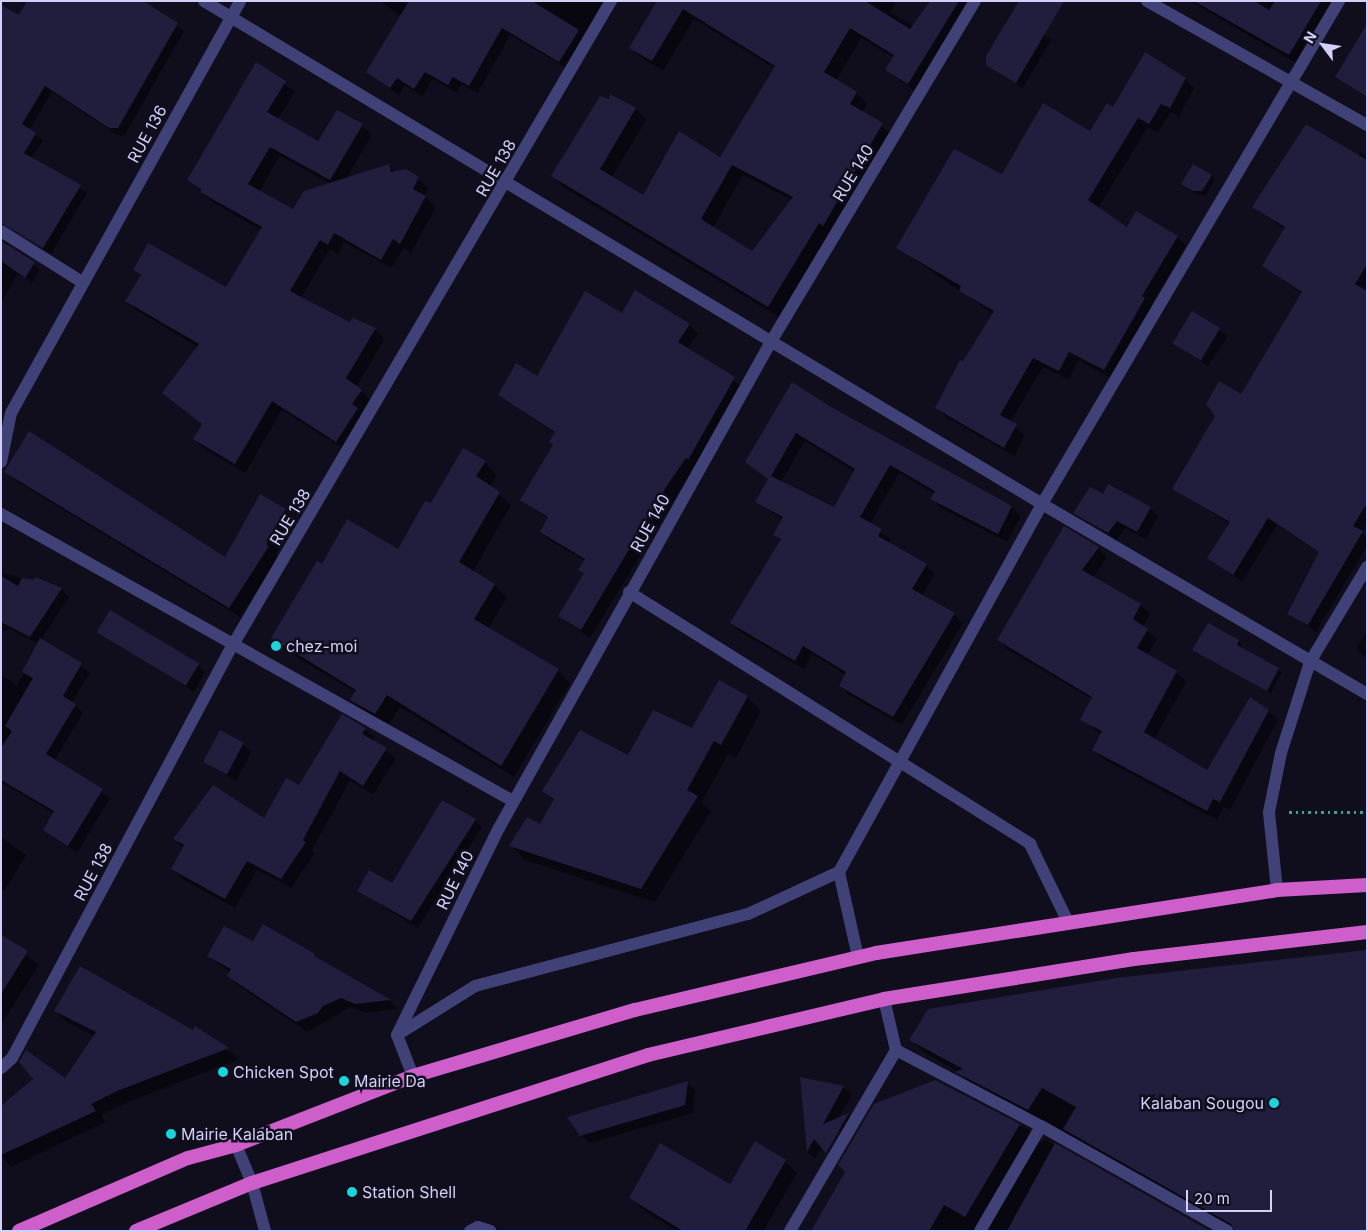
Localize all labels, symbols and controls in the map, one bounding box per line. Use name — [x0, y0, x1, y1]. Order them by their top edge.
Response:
north arrow — [1298, 20, 1348, 70]
text: N — [1300, 28, 1320, 46]
street label: RUE 136 — [123, 102, 171, 166]
street label: RUE 138 — [472, 136, 520, 200]
street label: RUE 140 — [828, 141, 878, 205]
street label: RUE 138 — [266, 485, 314, 549]
street label: RUE 140 — [626, 491, 674, 555]
place label: chez-moi — [286, 636, 357, 656]
marker: chez-moi — [270, 640, 282, 652]
street label: RUE 138 — [70, 840, 116, 904]
street label: RUE 140 — [433, 847, 477, 913]
place label: Chicken Spot — [233, 1062, 334, 1082]
marker: Chicken Spot — [217, 1066, 229, 1078]
place label: Mairie Da — [354, 1071, 426, 1091]
marker: Mairie Da — [338, 1075, 350, 1087]
place label: Kalaban Sougou — [1140, 1093, 1264, 1113]
marker: Kalaban Sougou — [1268, 1097, 1280, 1109]
place label: Mairie Kalaban — [181, 1124, 293, 1144]
marker: Mairie Kalaban — [165, 1128, 177, 1140]
scale bar — [1188, 1180, 1274, 1212]
place label: Station Shell — [362, 1182, 456, 1202]
marker: Station Shell — [346, 1186, 358, 1198]
text: 20 m — [1194, 1189, 1230, 1208]

